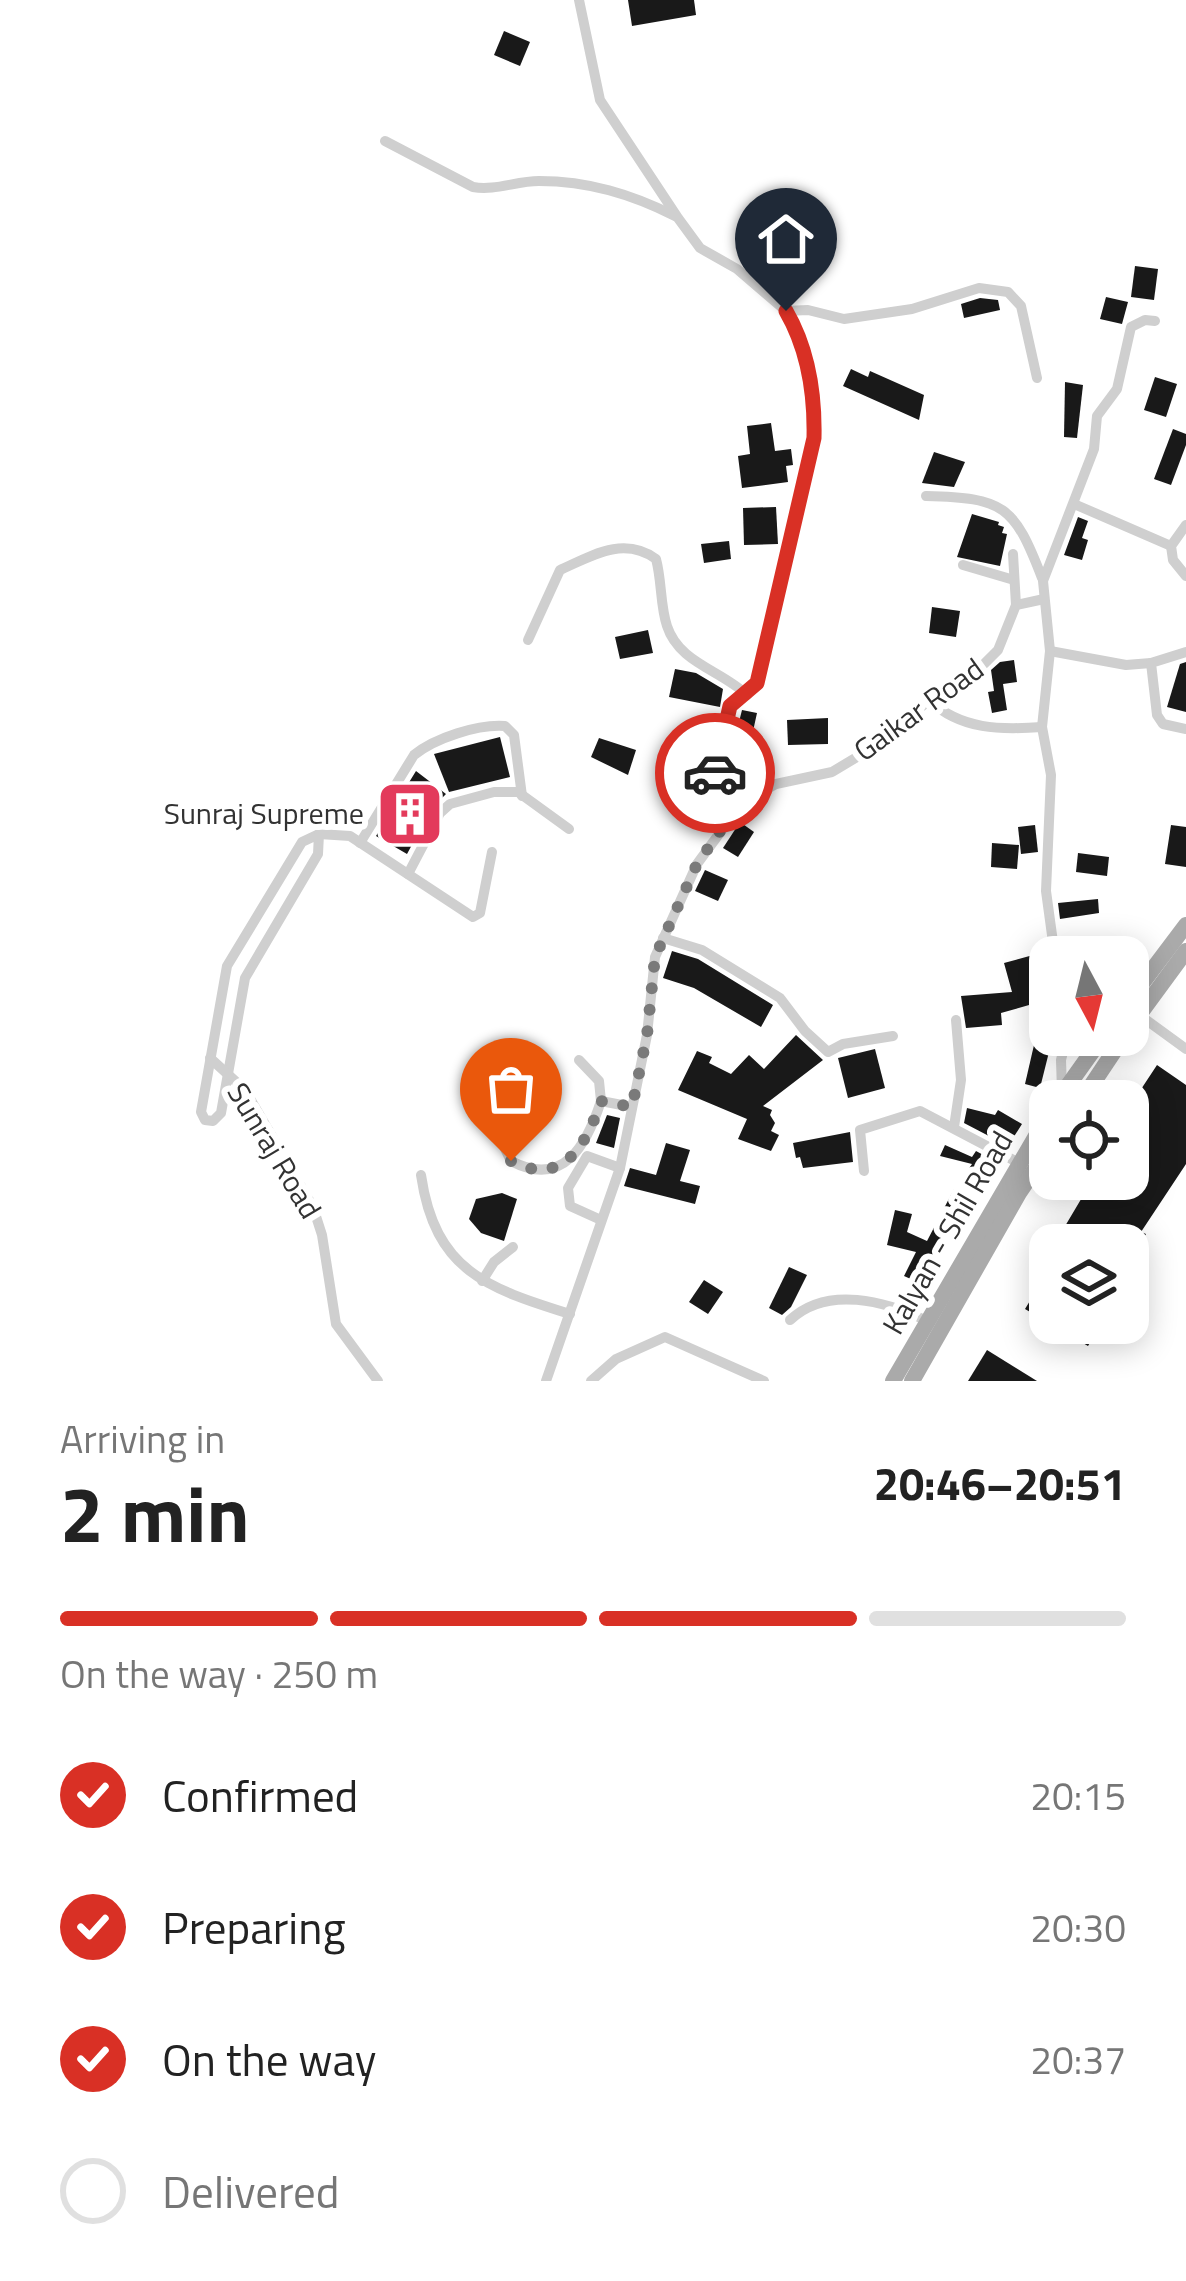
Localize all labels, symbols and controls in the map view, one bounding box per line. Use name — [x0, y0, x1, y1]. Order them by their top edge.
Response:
pin — [735, 188, 837, 311]
icon: home — [753, 206, 819, 272]
street label: Gaikar Road — [844, 646, 993, 772]
courier — [655, 713, 775, 833]
icon: car — [682, 740, 748, 806]
building icon: Sunraj Supreme — [375, 779, 445, 849]
place label: Sunraj Supreme — [164, 790, 364, 836]
north arrow — [1029, 936, 1149, 1056]
map controls — [1029, 936, 1149, 1344]
pin — [460, 1038, 562, 1161]
icon: bag — [478, 1056, 544, 1122]
street label: Sunraj Road — [216, 1074, 334, 1227]
button: locate — [1029, 1080, 1149, 1200]
street label: Kalyan - Shil Road — [870, 1122, 1024, 1343]
button: layers — [1029, 1224, 1149, 1344]
text: Arriving in — [60, 1409, 225, 1468]
text: 20:46–20:51 — [874, 1449, 1126, 1517]
text: 2 min — [60, 1454, 250, 1572]
text: On the way · 250 m — [60, 1644, 378, 1703]
text: Confirmed — [162, 1761, 358, 1829]
icon: check — [60, 1762, 126, 1828]
text: 20:15 — [1030, 1766, 1126, 1825]
text: Preparing — [162, 1893, 346, 1961]
icon: check — [60, 1894, 126, 1960]
text: 20:30 — [1030, 1898, 1126, 1957]
text: On the way — [162, 2025, 376, 2093]
icon: check — [60, 2026, 126, 2092]
text: 20:37 — [1030, 2030, 1126, 2089]
text: Delivered — [162, 2157, 340, 2225]

